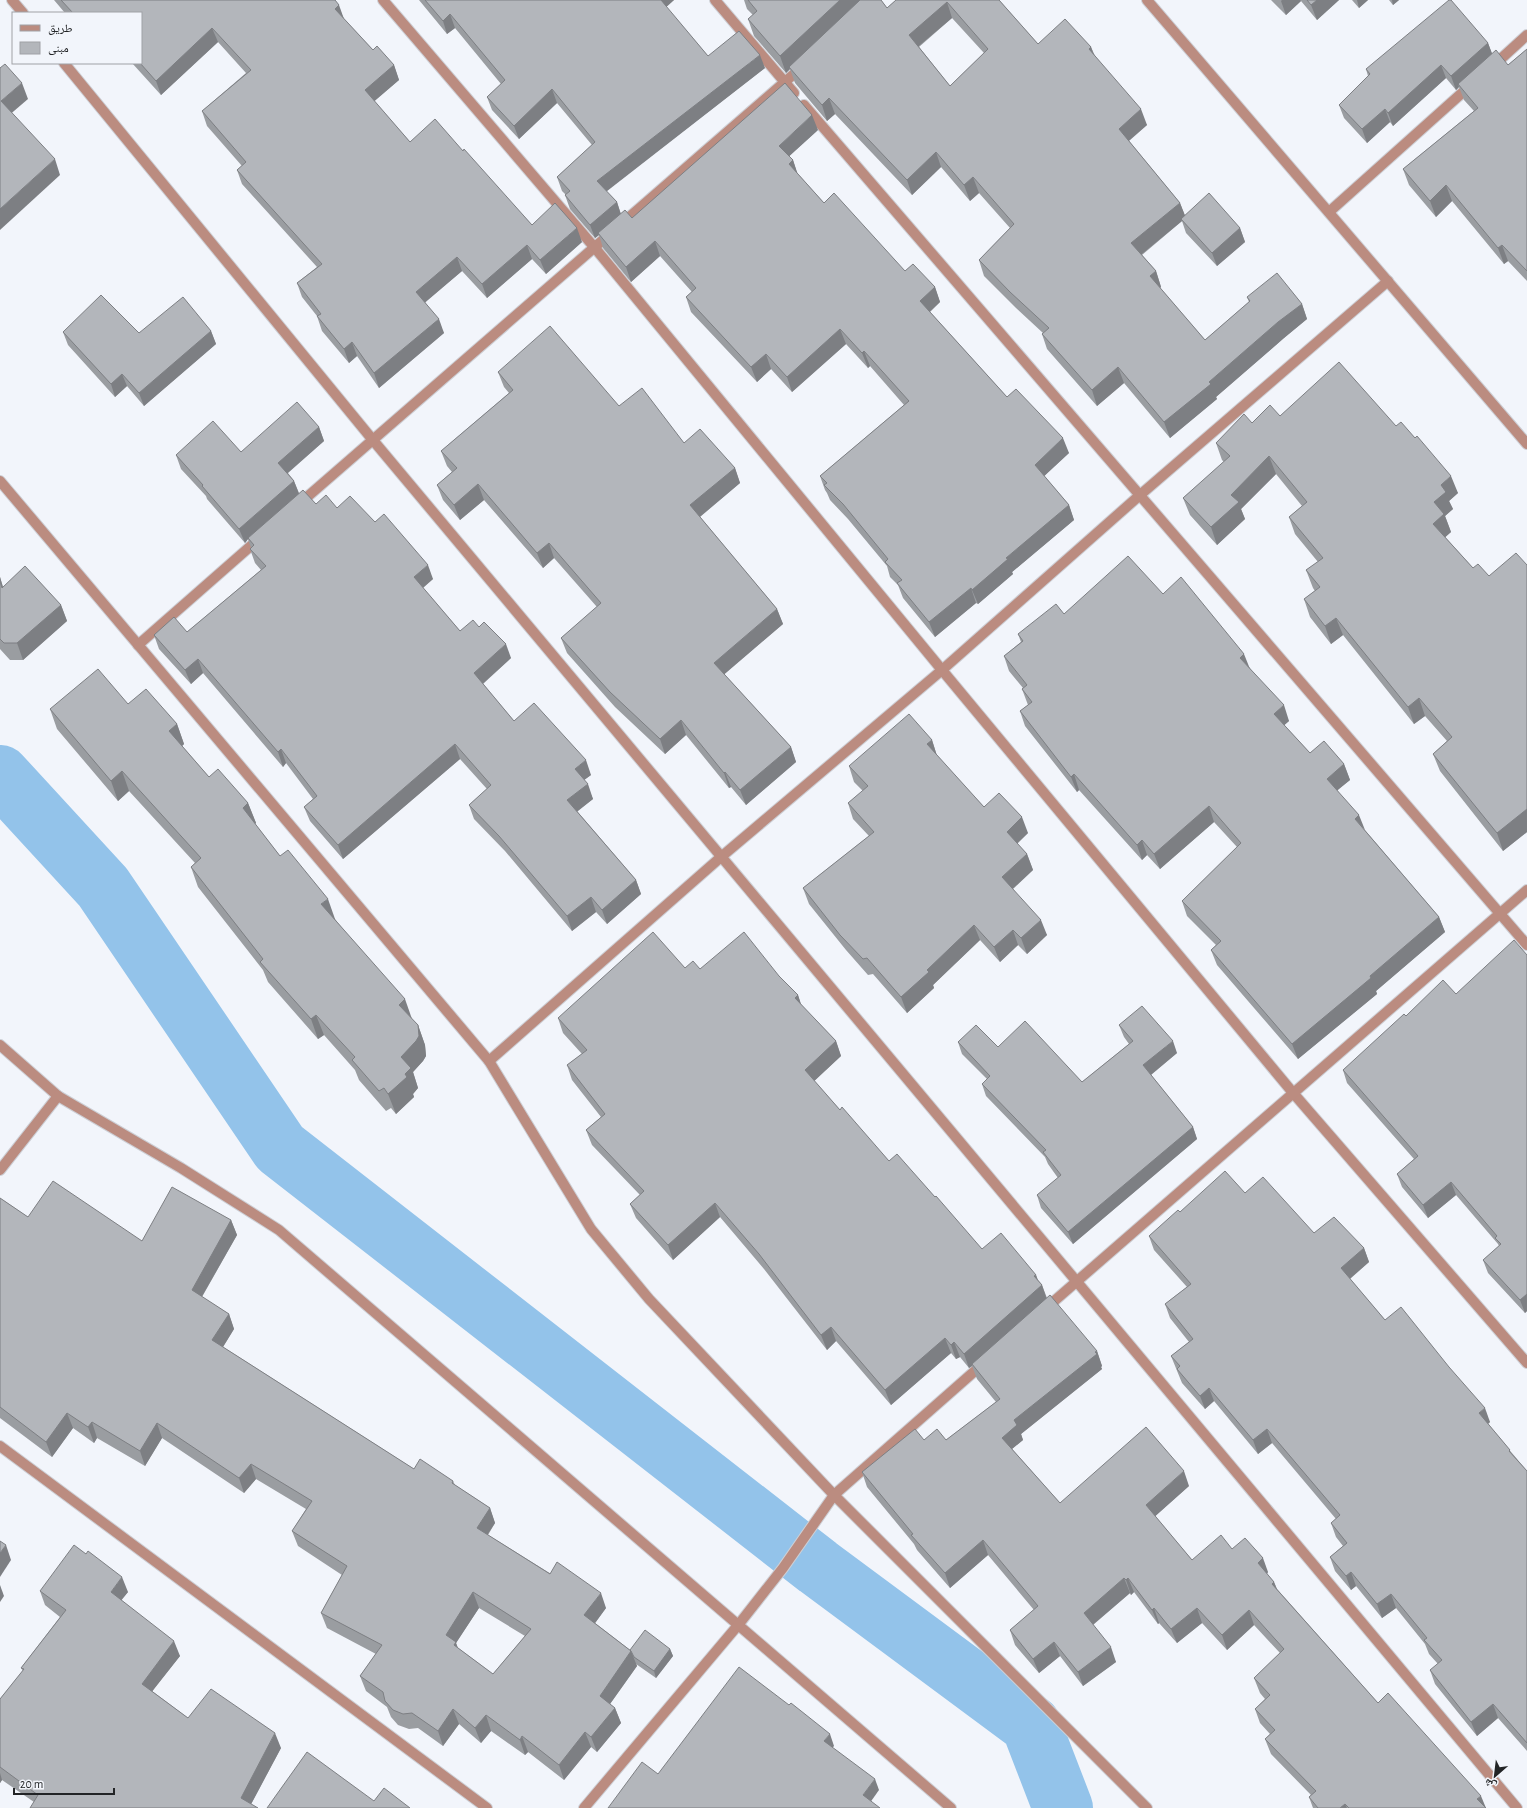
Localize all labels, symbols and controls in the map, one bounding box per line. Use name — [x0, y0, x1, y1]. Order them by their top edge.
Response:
legend — [12, 12, 142, 64]
text: طريق — [48, 22, 73, 35]
text: مبنى — [48, 42, 69, 55]
north arrow — [1475, 1756, 1515, 1796]
scale bar — [14, 1770, 114, 1796]
text: ش — [1483, 1775, 1499, 1792]
text: 20 m — [20, 1778, 43, 1790]

